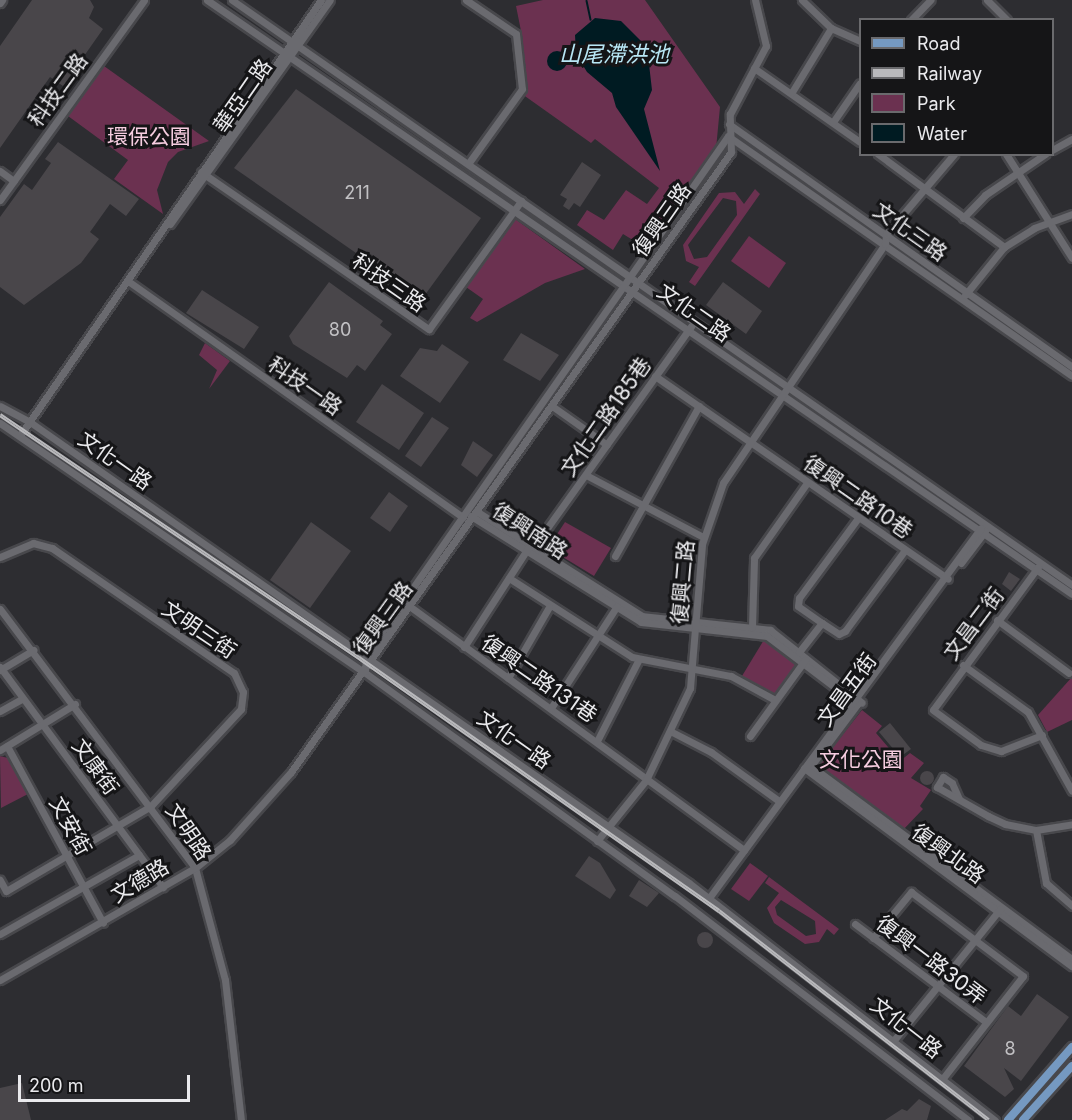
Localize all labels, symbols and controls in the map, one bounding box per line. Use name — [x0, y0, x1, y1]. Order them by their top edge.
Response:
legend — [859, 18, 1054, 156]
text: Road — [917, 33, 960, 54]
water label: 山尾滯洪池 — [559, 42, 669, 68]
street label: 科技二路 — [23, 49, 93, 131]
street label: 華亞二路 — [209, 54, 277, 138]
text: Railway — [917, 63, 982, 84]
text: Park — [917, 93, 956, 114]
text: Water — [917, 123, 967, 144]
park label: 環保公園 — [107, 124, 191, 150]
street label: 復興三路 — [628, 178, 696, 262]
house number: 211 — [344, 182, 370, 204]
street label: 文化三路 — [868, 198, 952, 266]
street label: 科技三路 — [347, 249, 431, 317]
street label: 文化二路 — [652, 279, 736, 347]
house number: 80 — [329, 319, 351, 341]
street label: 科技一路 — [263, 352, 347, 420]
street label: 文化二路185巷 — [556, 353, 656, 481]
street label: 文化一路 — [73, 427, 157, 495]
street label: 復興二路10巷 — [799, 450, 917, 544]
street label: 復興南路 — [488, 498, 572, 564]
street label: 復興二路 — [667, 539, 699, 625]
street label: 復興三路 — [348, 577, 418, 659]
street label: 文昌二街 — [939, 583, 1009, 665]
street label: 文明三街 — [157, 596, 241, 664]
street label: 復興二路131巷 — [476, 630, 602, 728]
street label: 文昌五街 — [812, 649, 882, 731]
street label: 文化一路 — [472, 706, 556, 774]
street label: 文康街 — [66, 734, 124, 800]
park label: 文化公園 — [819, 747, 903, 773]
street label: 文安街 — [44, 792, 96, 860]
street label: 文明路 — [160, 799, 216, 865]
street label: 復興北路 — [907, 819, 989, 889]
street label: 文德路 — [107, 854, 173, 908]
street label: 復興一路30弄 — [871, 910, 991, 1010]
street label: 文化一路 — [865, 992, 947, 1064]
house number: 8 — [1004, 1038, 1016, 1060]
scale bar — [21, 1063, 194, 1101]
text: 200 m — [29, 1075, 84, 1096]

